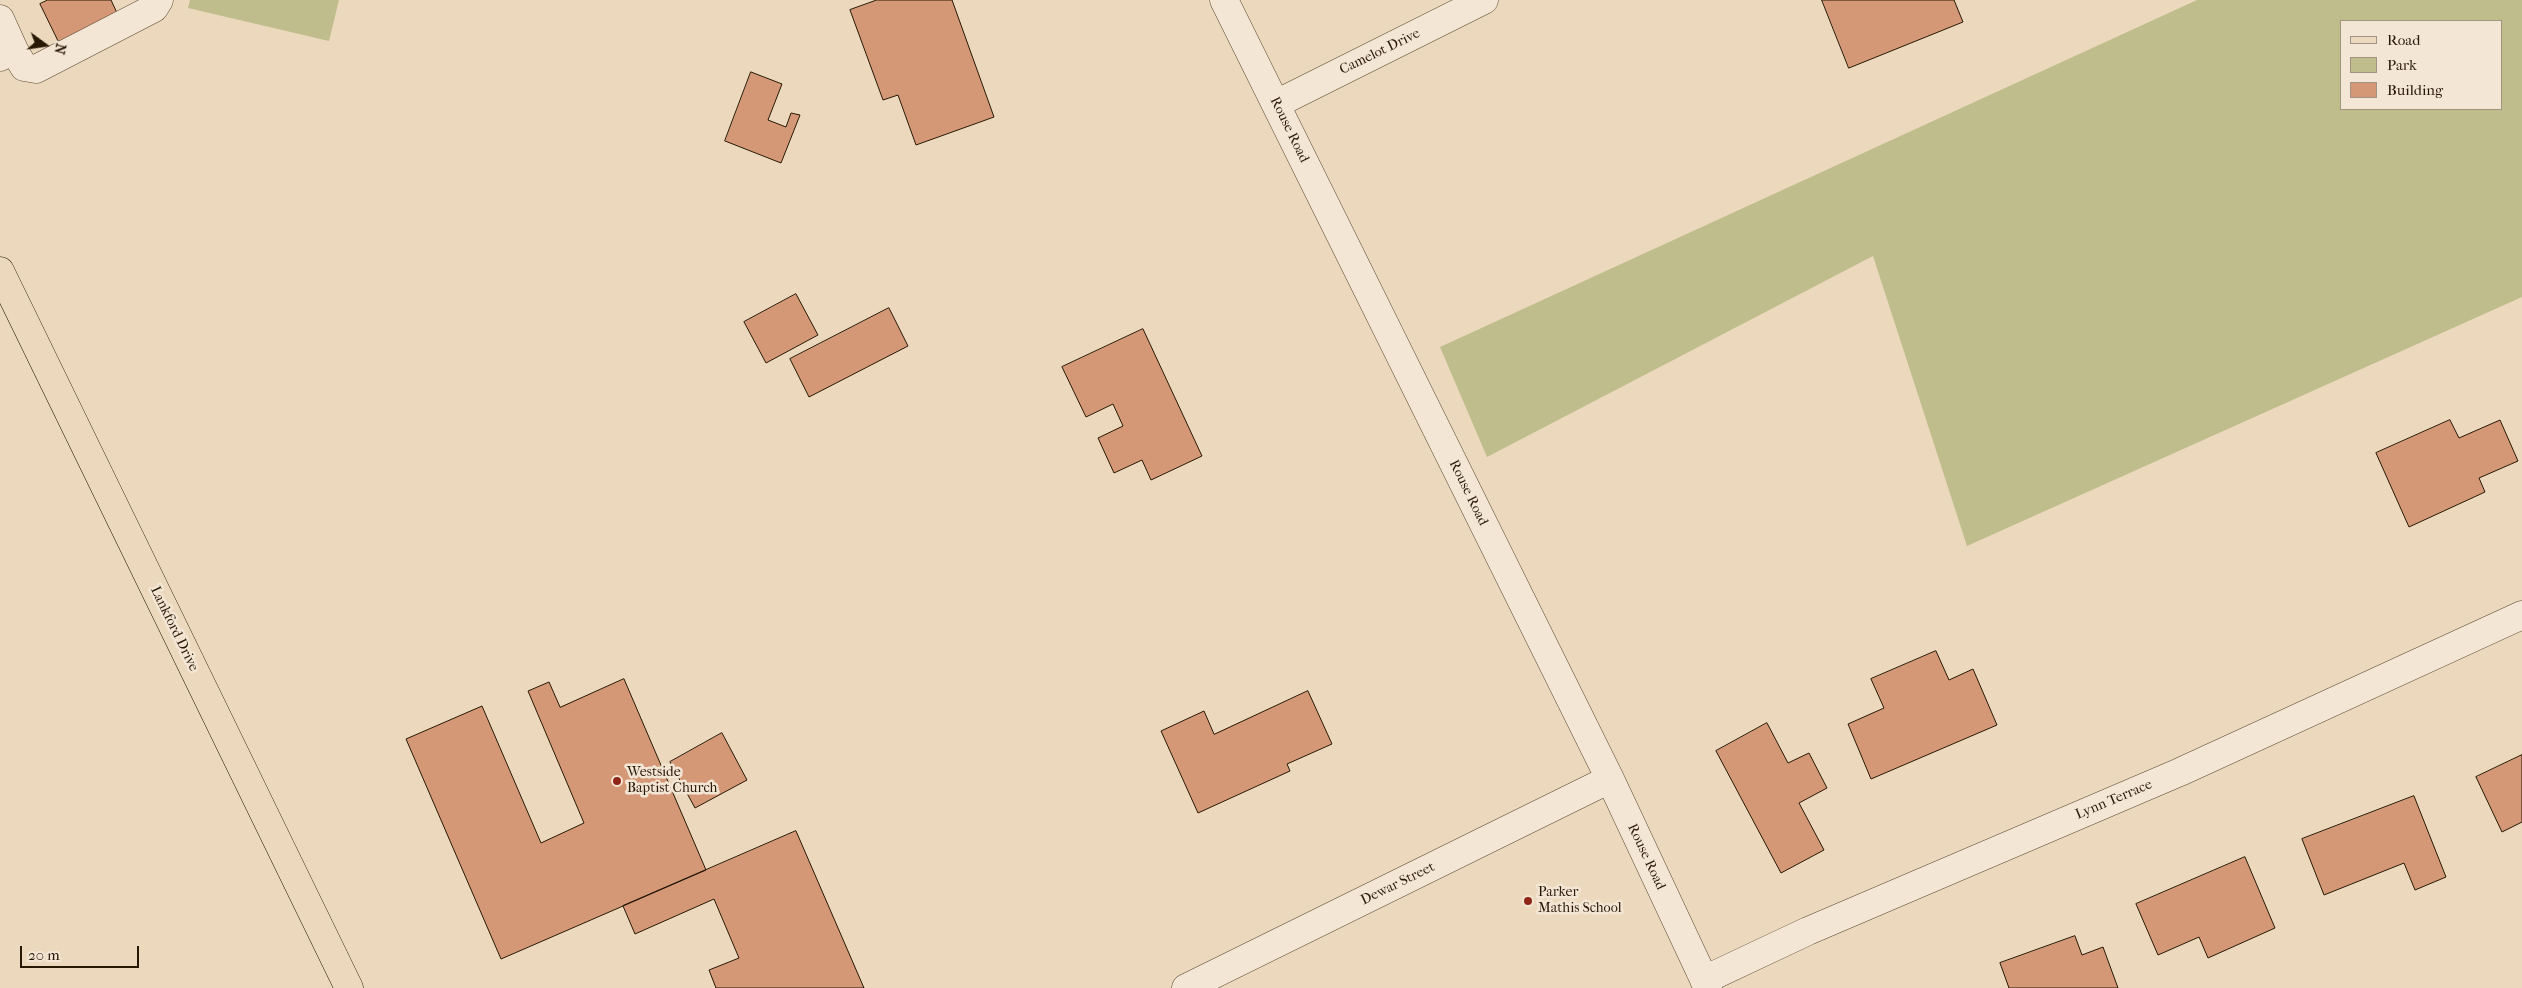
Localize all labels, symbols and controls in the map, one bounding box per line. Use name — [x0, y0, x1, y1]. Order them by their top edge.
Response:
north arrow — [20, 20, 70, 70]
legend — [2340, 20, 2502, 110]
street label: Camelot Drive — [1337, 25, 1423, 79]
text: Road — [2387, 31, 2420, 49]
text: N — [51, 42, 70, 56]
text: Park — [2387, 56, 2417, 74]
text: Building — [2387, 81, 2443, 99]
street label: Rouse Road — [1266, 94, 1312, 166]
street label: Rouse Road — [1445, 457, 1491, 529]
street label: Lankford Drive — [146, 584, 202, 674]
place label: Westside Baptist Church — [627, 765, 717, 798]
marker: Westside Baptist Church — [611, 775, 623, 787]
street label: Lynn Terrace — [2073, 776, 2155, 824]
street label: Rouse Road — [1623, 821, 1669, 893]
street label: Dewar Street — [1358, 859, 1438, 909]
place label: Parker Mathis School — [1538, 885, 1622, 918]
marker: Parker Mathis School — [1522, 895, 1534, 907]
scale bar — [22, 936, 141, 968]
text: 20 m — [28, 946, 60, 964]

